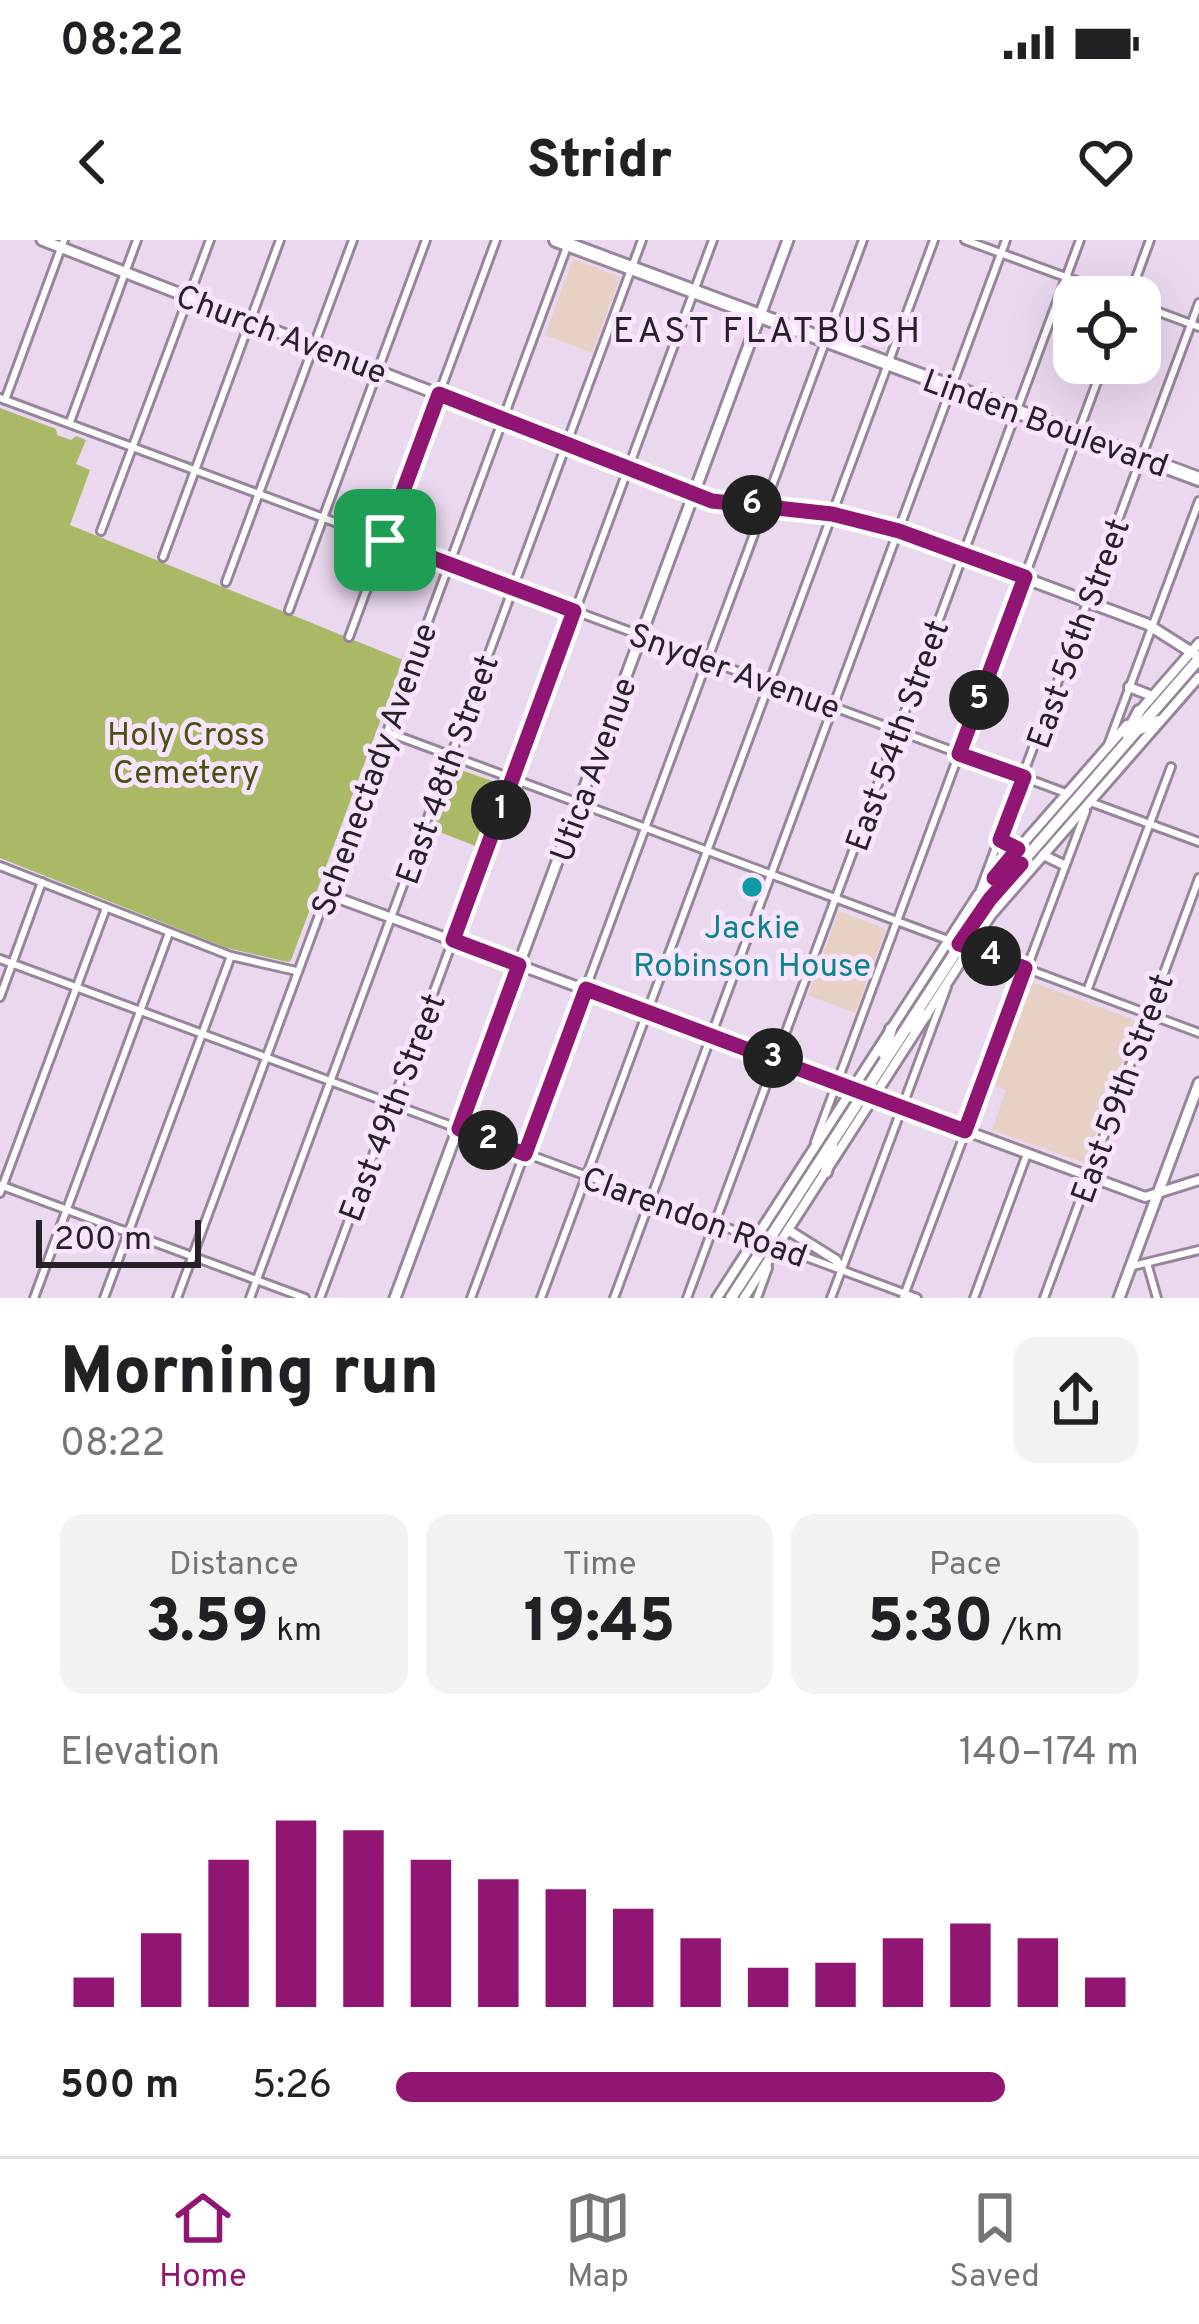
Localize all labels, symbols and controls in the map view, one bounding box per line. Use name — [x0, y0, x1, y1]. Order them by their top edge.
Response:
text: 08:22 — [60, 14, 184, 71]
text: Stridr — [527, 128, 672, 197]
icon: back — [60, 129, 126, 195]
icon: heart — [1073, 129, 1139, 195]
map controls — [1053, 276, 1161, 384]
button: locate — [1053, 276, 1161, 384]
street label: Church Avenue — [169, 277, 392, 396]
district label: EAST FLATBUSH — [613, 310, 923, 356]
street label: Linden Boulevard — [916, 362, 1173, 490]
pin: 6 — [722, 475, 782, 535]
text: 6 — [742, 484, 762, 526]
pin — [334, 489, 436, 591]
icon: arrive — [352, 507, 418, 573]
street label: East 56th Street — [1020, 514, 1142, 755]
street label: East 54th Street — [838, 615, 961, 858]
street label: Snyder Avenue — [622, 616, 845, 731]
street label: Schenectady Avenue — [304, 618, 449, 923]
street label: East 48th Street — [389, 650, 511, 891]
pin: 5 — [949, 670, 1009, 730]
street label: Utica Avenue — [543, 672, 649, 868]
text: 5 — [969, 679, 989, 721]
park label: Holy Cross Cemetery — [107, 716, 265, 796]
pin: 1 — [471, 780, 531, 840]
text: 1 — [494, 789, 508, 831]
marker: Jackie Robinson House — [739, 874, 765, 900]
place label: Jackie Robinson House — [633, 909, 871, 989]
pin: 4 — [961, 926, 1021, 986]
text: 4 — [980, 935, 1002, 977]
street label: East 59th Street — [1064, 969, 1186, 1210]
street label: East 49th Street — [332, 988, 458, 1228]
pin: 3 — [743, 1028, 803, 1088]
text: 3 — [763, 1037, 783, 1079]
pin: 2 — [458, 1110, 518, 1170]
text: 2 — [478, 1119, 498, 1161]
street label: Clarendon Road — [575, 1160, 812, 1280]
scale bar — [36, 1214, 201, 1267]
text: 200 m — [54, 1220, 152, 1262]
text: Morning run — [60, 1334, 439, 1417]
button: share — [1013, 1337, 1139, 1463]
text: 08:22 — [60, 1421, 165, 1470]
text: Distance — [169, 1545, 299, 1587]
text: Time — [563, 1545, 636, 1587]
text: Pace — [929, 1545, 1001, 1587]
text: 3.59 — [146, 1587, 269, 1663]
text: 19:45 — [523, 1587, 676, 1663]
text: 5:30 — [867, 1587, 994, 1663]
text: km — [269, 1611, 322, 1653]
text: /km — [994, 1611, 1063, 1653]
text: Elevation — [60, 1730, 220, 1779]
text: 140–174 m — [959, 1730, 1139, 1779]
text: 500 m — [60, 2063, 179, 2112]
text: 5:26 — [252, 2063, 332, 2112]
tab: Home — [159, 2185, 247, 2299]
tab: Map — [565, 2185, 631, 2299]
tab: Saved — [949, 2185, 1040, 2299]

